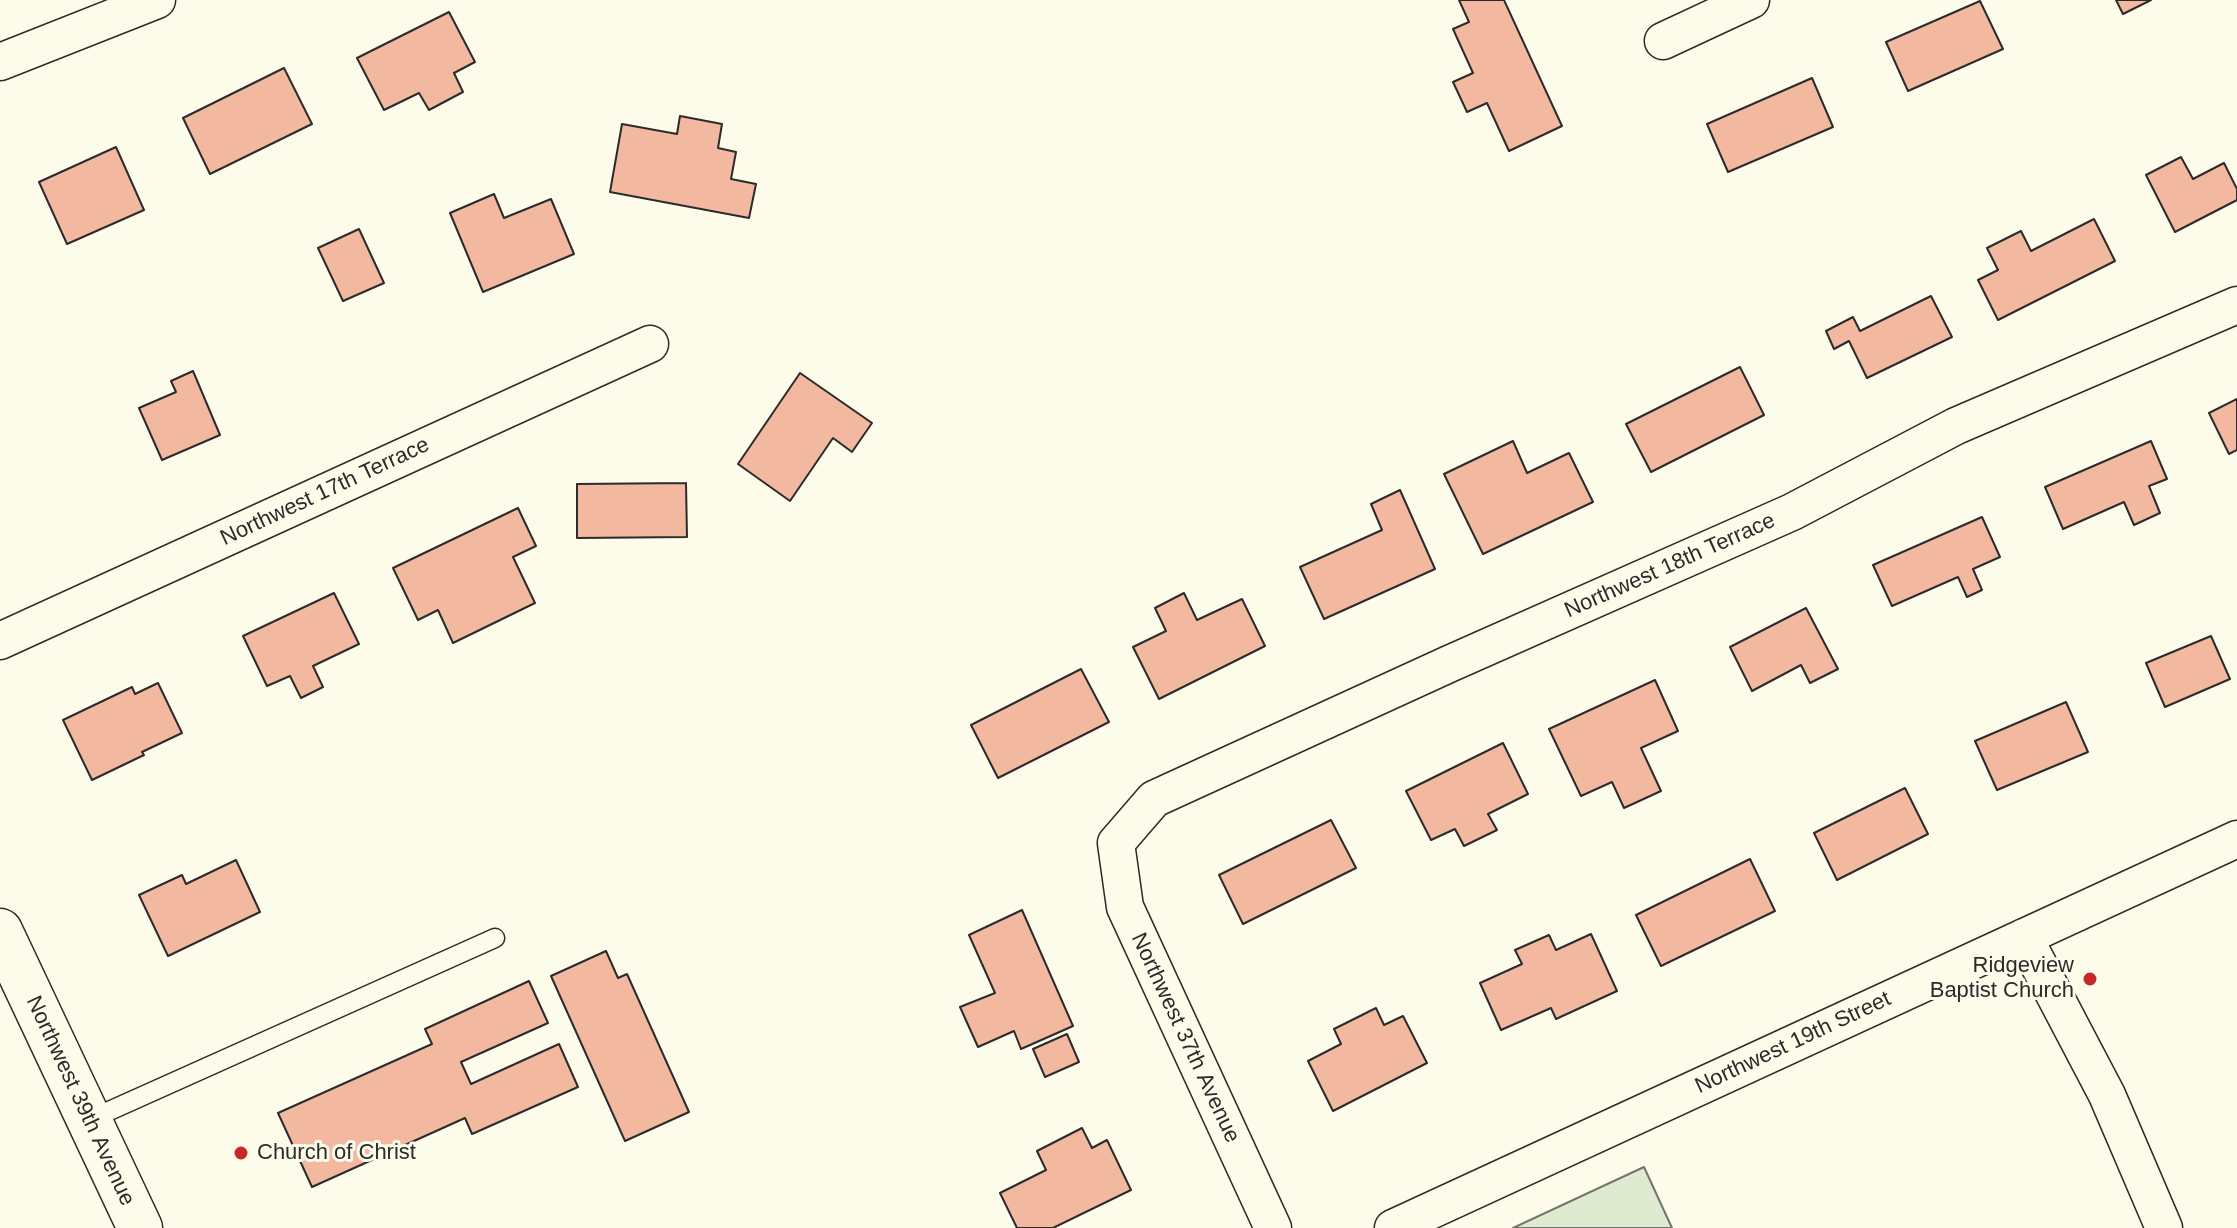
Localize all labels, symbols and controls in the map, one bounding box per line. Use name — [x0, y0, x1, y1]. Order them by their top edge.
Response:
street label: Northwest 17th Terrace — [216, 432, 434, 552]
street label: Northwest 18th Terrace — [1561, 508, 1779, 624]
street label: Northwest 37th Avenue — [1125, 929, 1245, 1147]
place label: Ridgeview Baptist Church — [1930, 953, 2074, 1004]
marker: Ridgeview Baptist Church — [2081, 970, 2099, 988]
street label: Northwest 19th Street — [1691, 986, 1895, 1100]
street label: Northwest 39th Avenue — [20, 992, 140, 1210]
place label: Church of Christ — [257, 1140, 416, 1166]
marker: Church of Christ — [232, 1144, 250, 1162]

